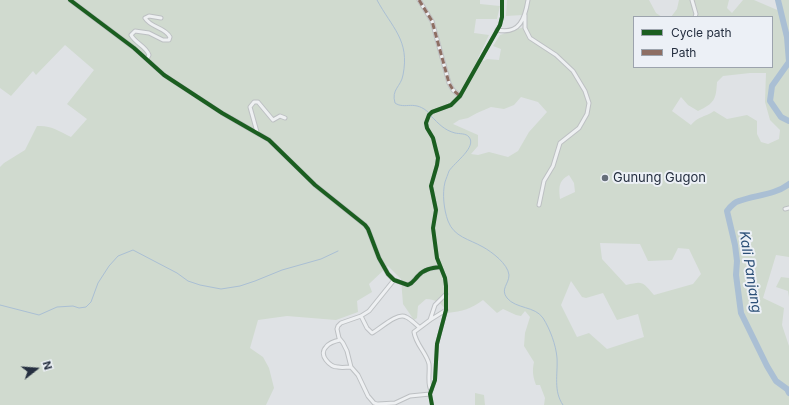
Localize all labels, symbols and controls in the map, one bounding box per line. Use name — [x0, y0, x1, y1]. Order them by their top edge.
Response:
legend — [633, 16, 773, 68]
text: Cycle path — [671, 25, 732, 40]
text: Path — [671, 45, 696, 60]
place label: Gunung Gugon — [613, 170, 706, 186]
marker: Gunung Gugon — [600, 173, 610, 183]
water label: Kali Panjang — [735, 230, 765, 314]
north arrow — [16, 349, 56, 389]
text: N — [40, 359, 55, 372]

